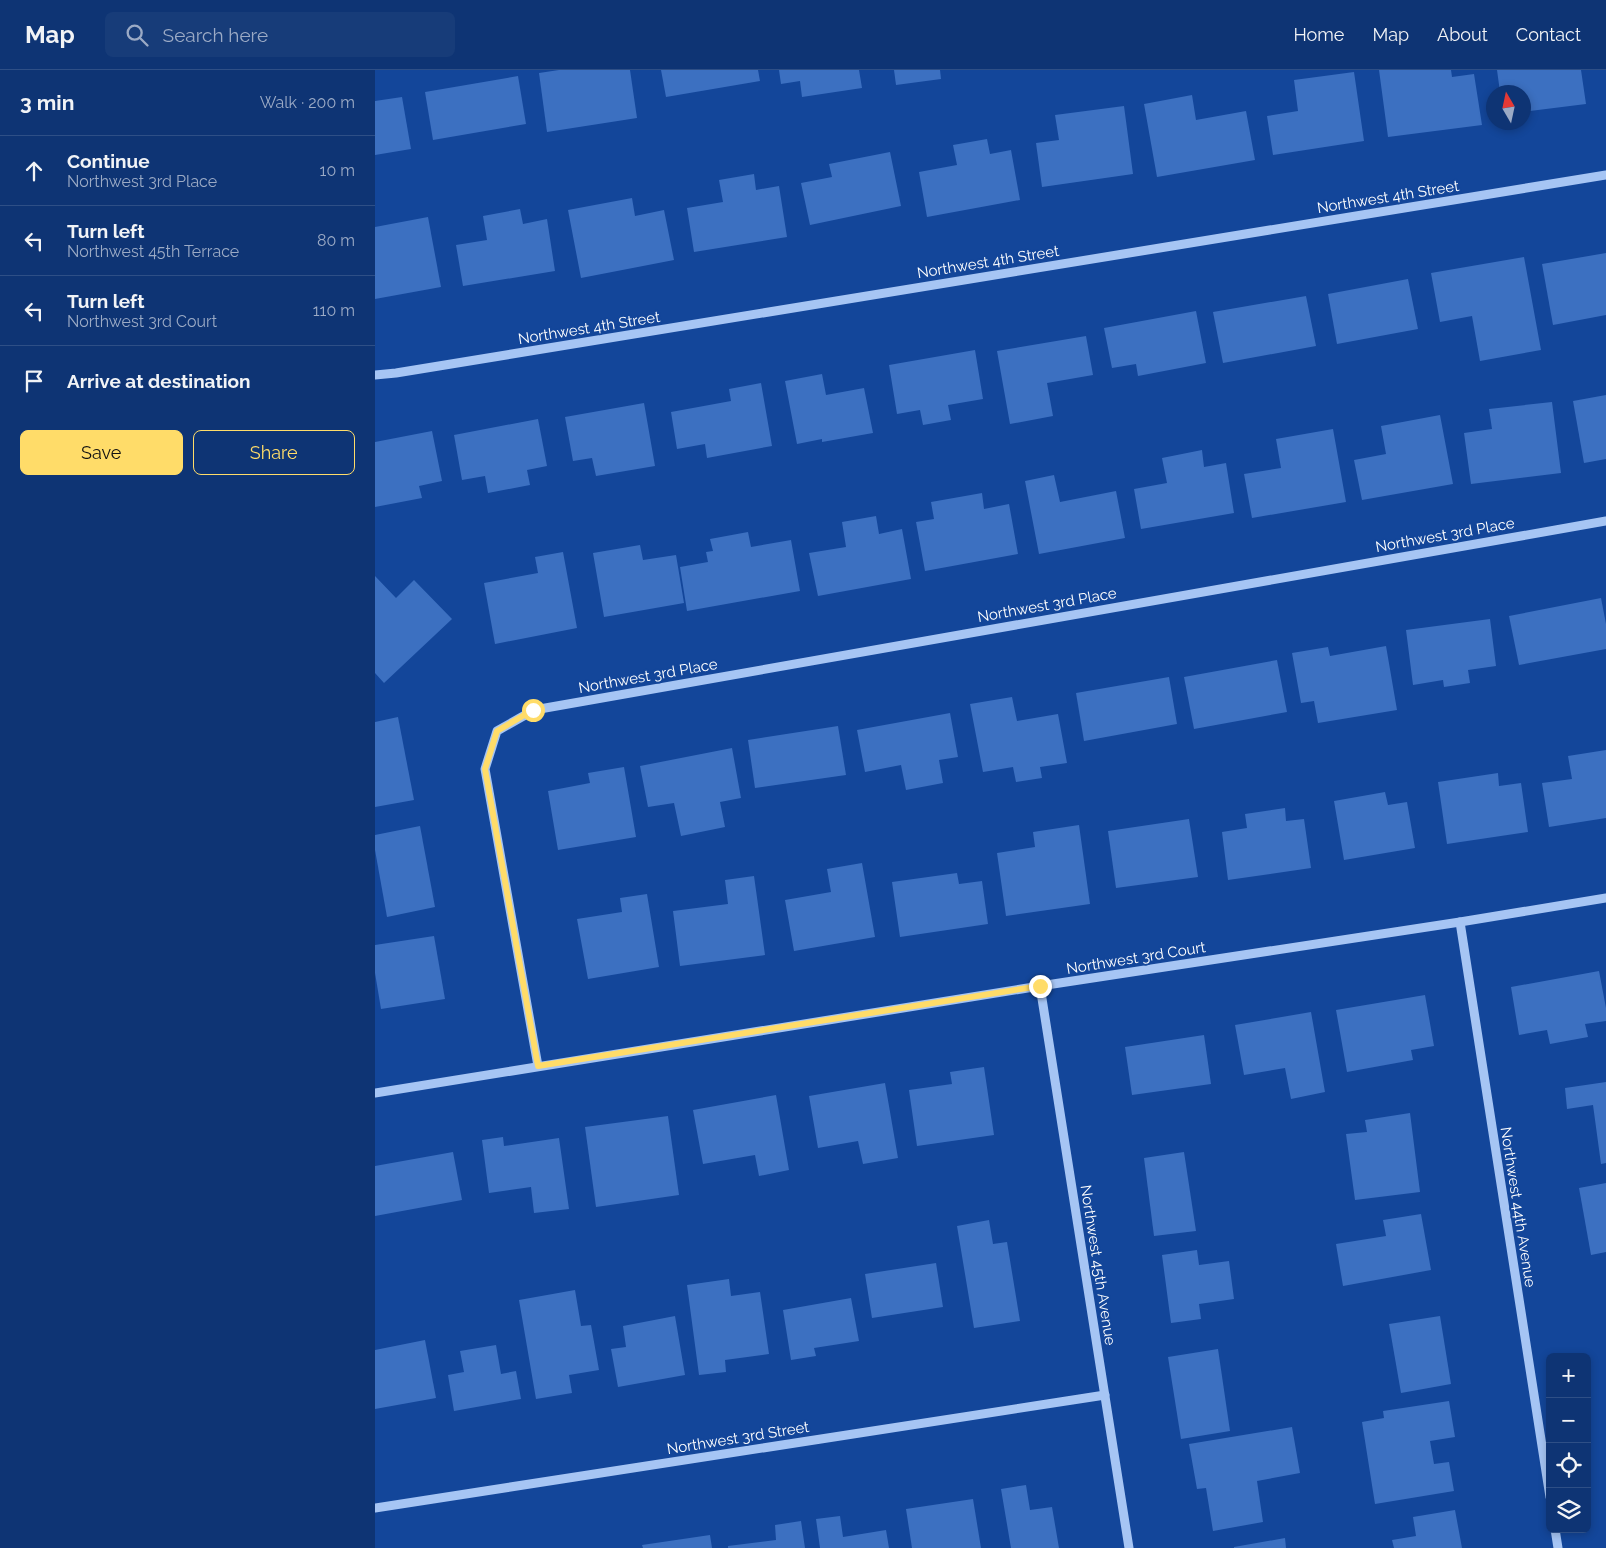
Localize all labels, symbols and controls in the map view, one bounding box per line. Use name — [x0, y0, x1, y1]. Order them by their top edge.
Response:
search box — [105, 12, 455, 57]
text: Map — [25, 20, 75, 49]
icon: search — [123, 21, 151, 49]
text: Search here — [163, 24, 268, 46]
text: Home — [1293, 24, 1344, 45]
text: Map — [1372, 24, 1409, 45]
text: About — [1437, 24, 1488, 45]
text: Contact — [1516, 24, 1581, 45]
north arrow — [1486, 85, 1531, 130]
text: 3 min — [20, 90, 74, 115]
text: Walk · 200 m — [260, 93, 355, 112]
text: Continue — [67, 150, 150, 172]
icon: ahead — [20, 157, 48, 185]
text: 10 m — [320, 161, 355, 180]
text: Northwest 3rd Place — [67, 172, 217, 191]
street label: Northwest 4th Street — [1316, 177, 1460, 217]
text: Turn left — [67, 220, 144, 242]
icon: left — [20, 227, 48, 255]
text: 80 m — [317, 231, 355, 250]
text: Northwest 45th Terrace — [67, 242, 239, 261]
street label: Northwest 4th Street — [916, 242, 1060, 282]
text: Turn left — [67, 290, 144, 312]
icon: left — [20, 297, 48, 325]
text: 110 m — [313, 301, 355, 320]
street label: Northwest 4th Street — [517, 308, 661, 348]
text: Northwest 3rd Court — [67, 312, 217, 331]
icon: arrive — [20, 367, 48, 395]
text: Arrive at destination — [67, 370, 251, 392]
button: Save — [20, 430, 183, 475]
button: Share — [193, 430, 355, 475]
street label: Northwest 3rd Place — [1374, 514, 1516, 556]
street label: Northwest 3rd Place — [976, 584, 1118, 626]
street label: Northwest 3rd Place — [577, 655, 719, 697]
route start — [522, 699, 545, 722]
street label: Northwest 3rd Court — [1065, 938, 1207, 978]
route end — [1029, 975, 1052, 998]
street label: Northwest 44th Avenue — [1496, 1125, 1540, 1289]
street label: Northwest 45th Avenue — [1076, 1183, 1120, 1347]
map controls — [1546, 1353, 1591, 1533]
button: + — [1546, 1353, 1591, 1398]
button: − — [1546, 1398, 1591, 1443]
street label: Northwest 3rd Street — [666, 1418, 810, 1458]
button: locate — [1546, 1443, 1591, 1488]
button: layers — [1546, 1488, 1591, 1533]

